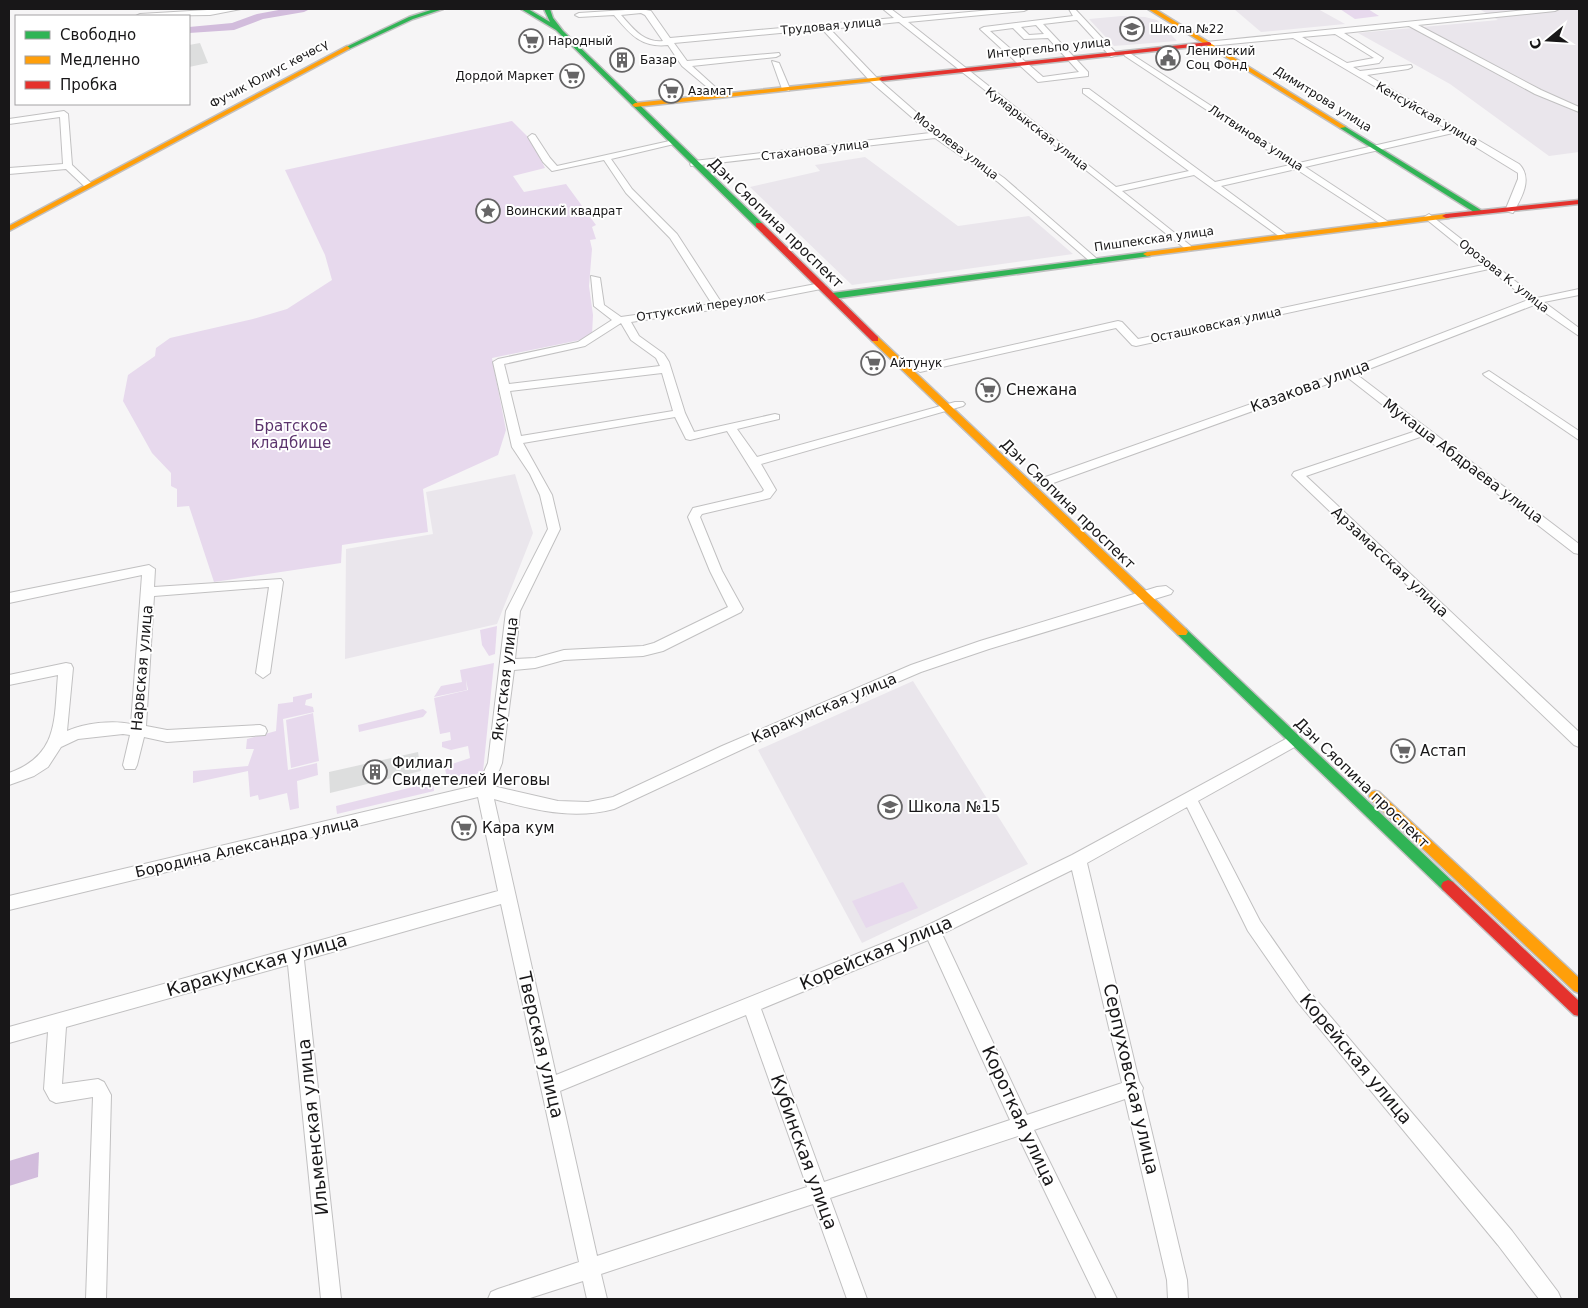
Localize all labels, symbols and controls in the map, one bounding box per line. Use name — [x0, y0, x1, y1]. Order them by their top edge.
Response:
legend — [15, 15, 190, 105]
street label: Трудовая улица — [779, 15, 882, 37]
north arrow — [1523, 15, 1573, 65]
school or university icon: Школа №22 — [1119, 16, 1145, 42]
place label: Школа №22 — [1150, 22, 1224, 36]
text: Свободно — [60, 26, 136, 44]
supermarket icon: Народный — [518, 28, 544, 54]
place label: Народный — [548, 34, 613, 48]
street label: Интергельпо улица — [986, 35, 1112, 61]
street label: Фучик Юлиус көчөсү — [207, 37, 331, 111]
text: С — [1526, 37, 1545, 51]
place label: Ленинский Соц Фонд — [1186, 44, 1255, 72]
public building icon: Ленинский Соц Фонд — [1155, 45, 1181, 71]
building icon: Базар — [609, 47, 635, 73]
text: Медленно — [60, 51, 140, 69]
place label: Базар — [640, 53, 677, 67]
supermarket icon: Дордой Маркет — [559, 63, 585, 89]
street label: Димитрова улица — [1272, 63, 1374, 135]
place label: Дордой Маркет — [455, 69, 554, 83]
text: Пробка — [60, 76, 117, 94]
supermarket icon: Азамат — [658, 78, 684, 104]
street label: Кенсуйская улица — [1373, 79, 1481, 149]
place label: Азамат — [688, 84, 733, 98]
street label: Кумарыкская улица — [983, 84, 1091, 174]
street label: Литвинова улица — [1206, 102, 1306, 174]
street label: Мозолева улица — [911, 109, 1001, 183]
street label: Стаханова улица — [760, 136, 870, 164]
street label: Дэн Сяопина проспект — [705, 154, 847, 292]
place icon: Воинский квадрат — [475, 198, 501, 224]
place label: Воинский квадрат — [506, 204, 622, 218]
street label: Пишпекская улица — [1093, 224, 1215, 254]
street label: Орозова К. улица — [1456, 236, 1552, 316]
street label: Оттукский переулок — [635, 290, 767, 324]
street label: Осташковская улица — [1149, 304, 1283, 346]
supermarket icon: Айтунук — [860, 350, 886, 376]
place label: Айтунук — [890, 356, 942, 370]
street label: Казакова улица — [1248, 356, 1372, 416]
supermarket icon: Снежана — [975, 377, 1001, 403]
place label: Снежана — [1006, 381, 1077, 399]
street label: Мукаша Абдраева улица — [1379, 395, 1547, 527]
park label: Братское кладбище — [251, 417, 331, 452]
street label: Дэн Сяопина проспект — [997, 435, 1139, 573]
street label: Арзамасская улица — [1328, 503, 1452, 621]
street label: Нарвская улица — [128, 604, 156, 732]
street label: Якутская улица — [488, 616, 522, 742]
street label: Каракумская улица — [749, 669, 899, 747]
street label: Дэн Сяопина проспект — [1291, 714, 1433, 852]
supermarket icon: Астап — [1390, 738, 1416, 764]
place label: Астап — [1420, 742, 1466, 760]
place label: Филиал Свидетелей Иеговы — [392, 754, 550, 789]
building icon: Филиал Свидетелей Иеговы — [362, 759, 388, 785]
school or university icon: Школа №15 — [877, 794, 903, 820]
place label: Школа №15 — [908, 798, 1001, 816]
street label: Бородина Александра улица — [133, 812, 361, 882]
supermarket icon: Кара кум — [451, 815, 477, 841]
place label: Кара кум — [482, 819, 555, 837]
street label: Корейская улица — [796, 911, 955, 994]
street label: Каракумская улица — [164, 929, 350, 1000]
street label: Тверская улица — [514, 969, 569, 1120]
street label: Серпуховская улица — [1099, 981, 1164, 1176]
street label: Корейская улица — [1296, 989, 1417, 1128]
street label: Ильменская улица — [293, 1038, 332, 1216]
street label: Короткая улица — [978, 1042, 1061, 1189]
street label: Кубинская улица — [767, 1071, 842, 1232]

